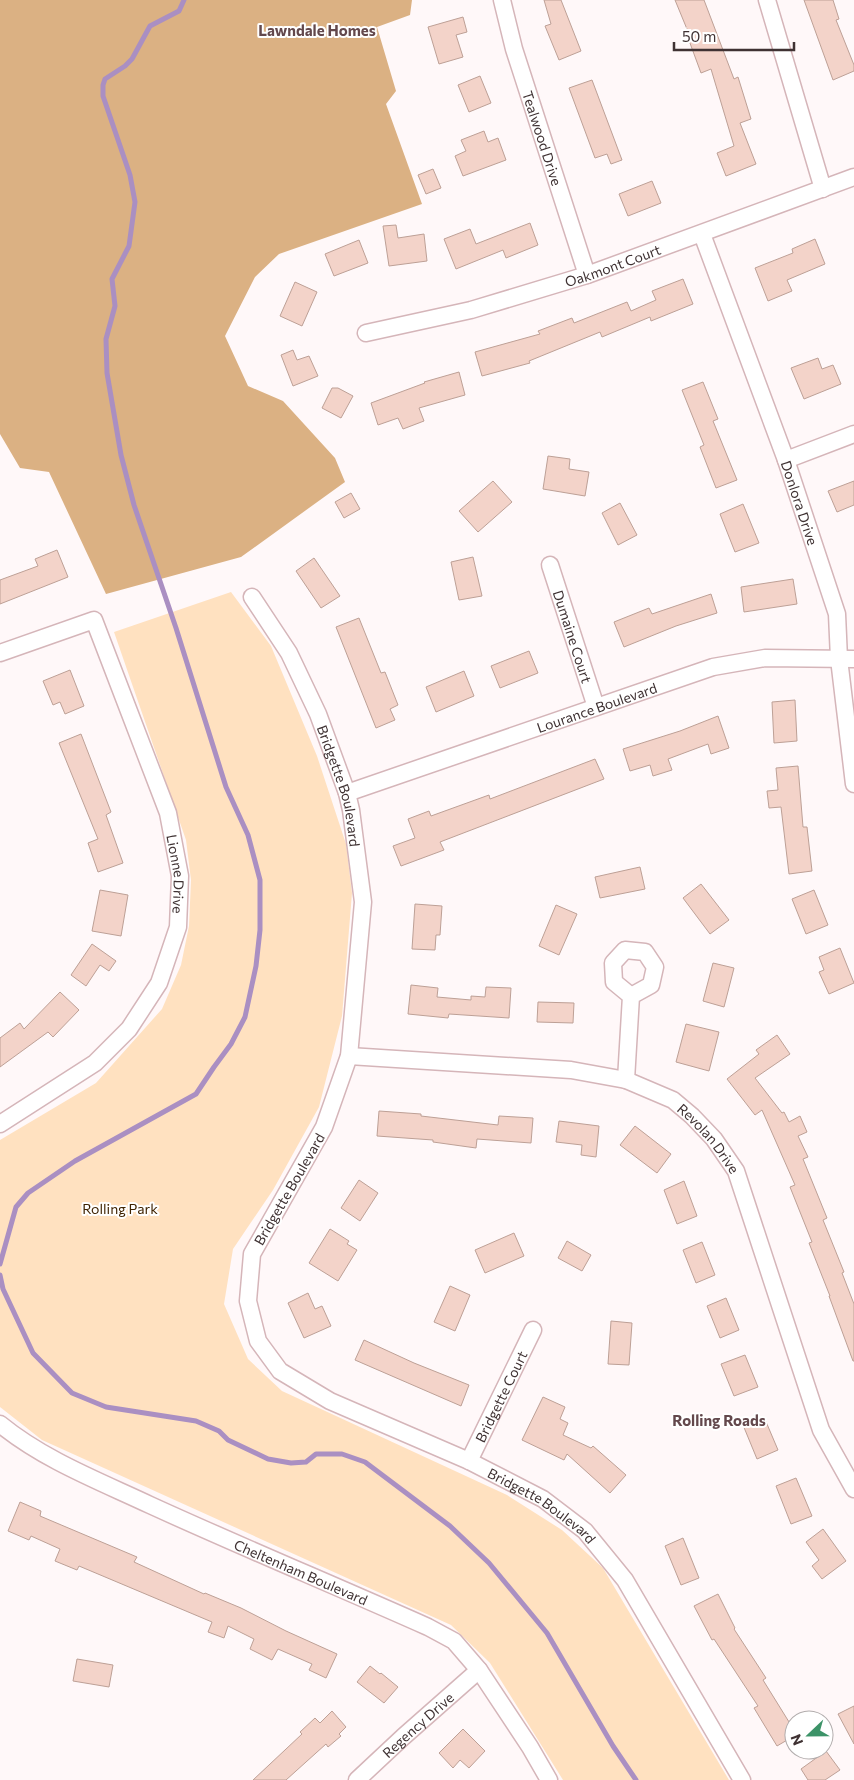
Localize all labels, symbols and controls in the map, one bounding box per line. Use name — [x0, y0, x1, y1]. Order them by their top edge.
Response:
scale bar — [674, 20, 794, 52]
district label: Lawndale Homes — [258, 21, 376, 39]
text: 50 m — [682, 27, 716, 45]
street label: Tealwood Drive — [520, 89, 566, 188]
street label: Oakmont Court — [563, 240, 663, 290]
street label: Donlora Drive — [778, 458, 822, 547]
street label: Dumaine Court — [550, 588, 596, 685]
street label: Lourance Boulevard — [534, 679, 659, 736]
street label: Bridgette Boulevard — [314, 722, 364, 848]
street label: Lionne Drive — [164, 833, 189, 914]
street label: Revolan Drive — [675, 1099, 743, 1176]
street label: Bridgette Boulevard — [250, 1130, 328, 1248]
park label: Rolling Park — [82, 1200, 158, 1217]
street label: Bridgette Court — [471, 1348, 530, 1445]
district label: Rolling Roads — [672, 1411, 766, 1429]
street label: Bridgette Boulevard — [485, 1464, 600, 1546]
street label: Cheltenham Boulevard — [232, 1535, 370, 1608]
street label: Regency Drive — [378, 1688, 457, 1761]
north arrow — [784, 1710, 834, 1760]
text: N — [787, 1732, 806, 1748]

